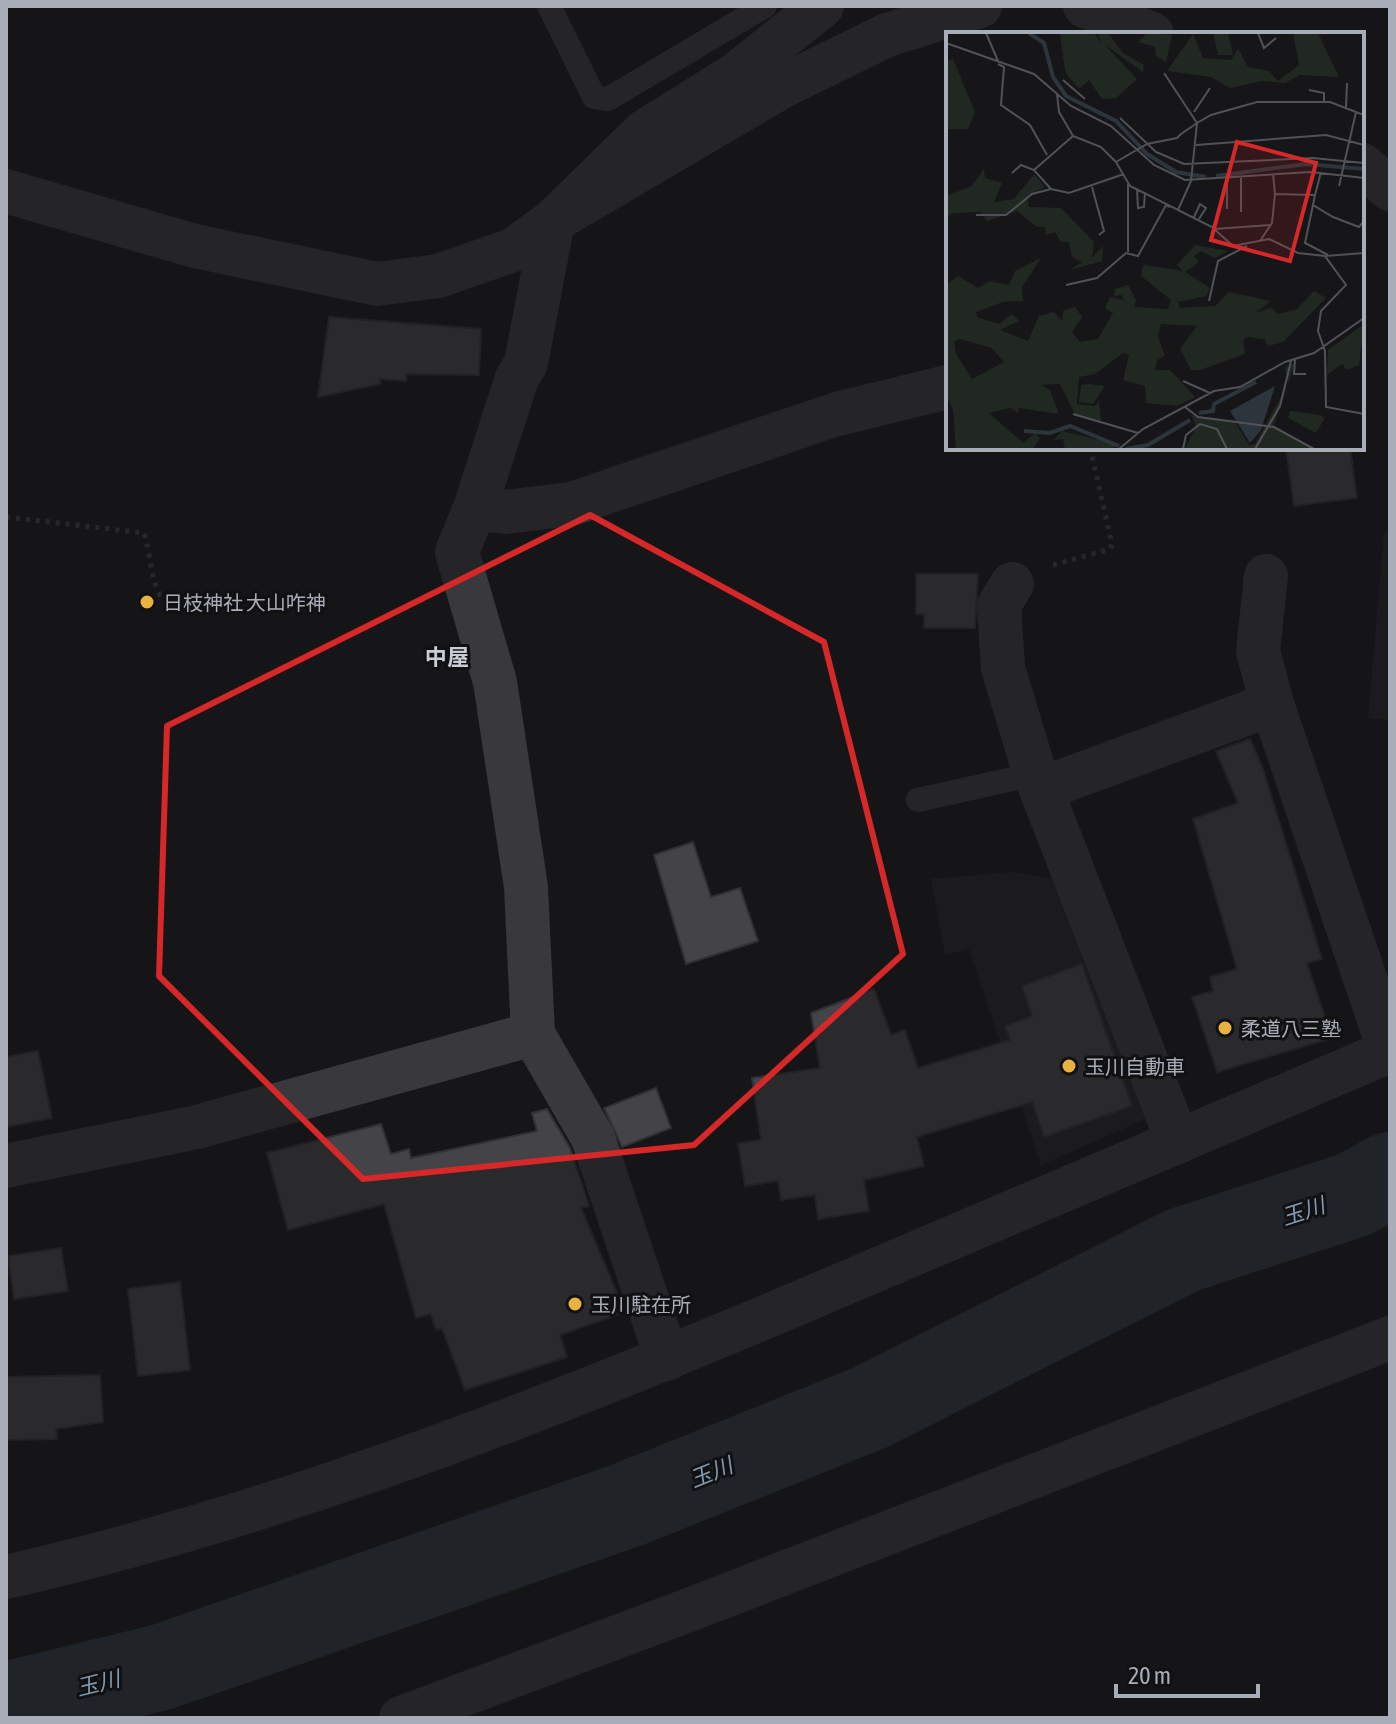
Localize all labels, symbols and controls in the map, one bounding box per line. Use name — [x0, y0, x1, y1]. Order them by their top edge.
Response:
inset map — [946, 32, 1364, 450]
place label: 日枝神社 大山咋神 — [163, 591, 326, 614]
marker: 日枝神社 大山咋神 — [138, 593, 156, 611]
district label: 中屋 — [425, 644, 469, 670]
place label: 柔道八三塾 — [1241, 1017, 1341, 1040]
marker: 柔道八三塾 — [1216, 1019, 1234, 1037]
place label: 玉川自動車 — [1085, 1055, 1185, 1078]
marker: 玉川自動車 — [1060, 1057, 1078, 1075]
water label: 玉川 — [1278, 1191, 1330, 1230]
place label: 玉川駐在所 — [591, 1293, 691, 1316]
marker: 玉川駐在所 — [566, 1295, 584, 1313]
water label: 玉川 — [686, 1451, 738, 1492]
scale bar — [1116, 1648, 1258, 1698]
text: 20 m — [1128, 1662, 1171, 1689]
water label: 玉川 — [74, 1665, 124, 1701]

